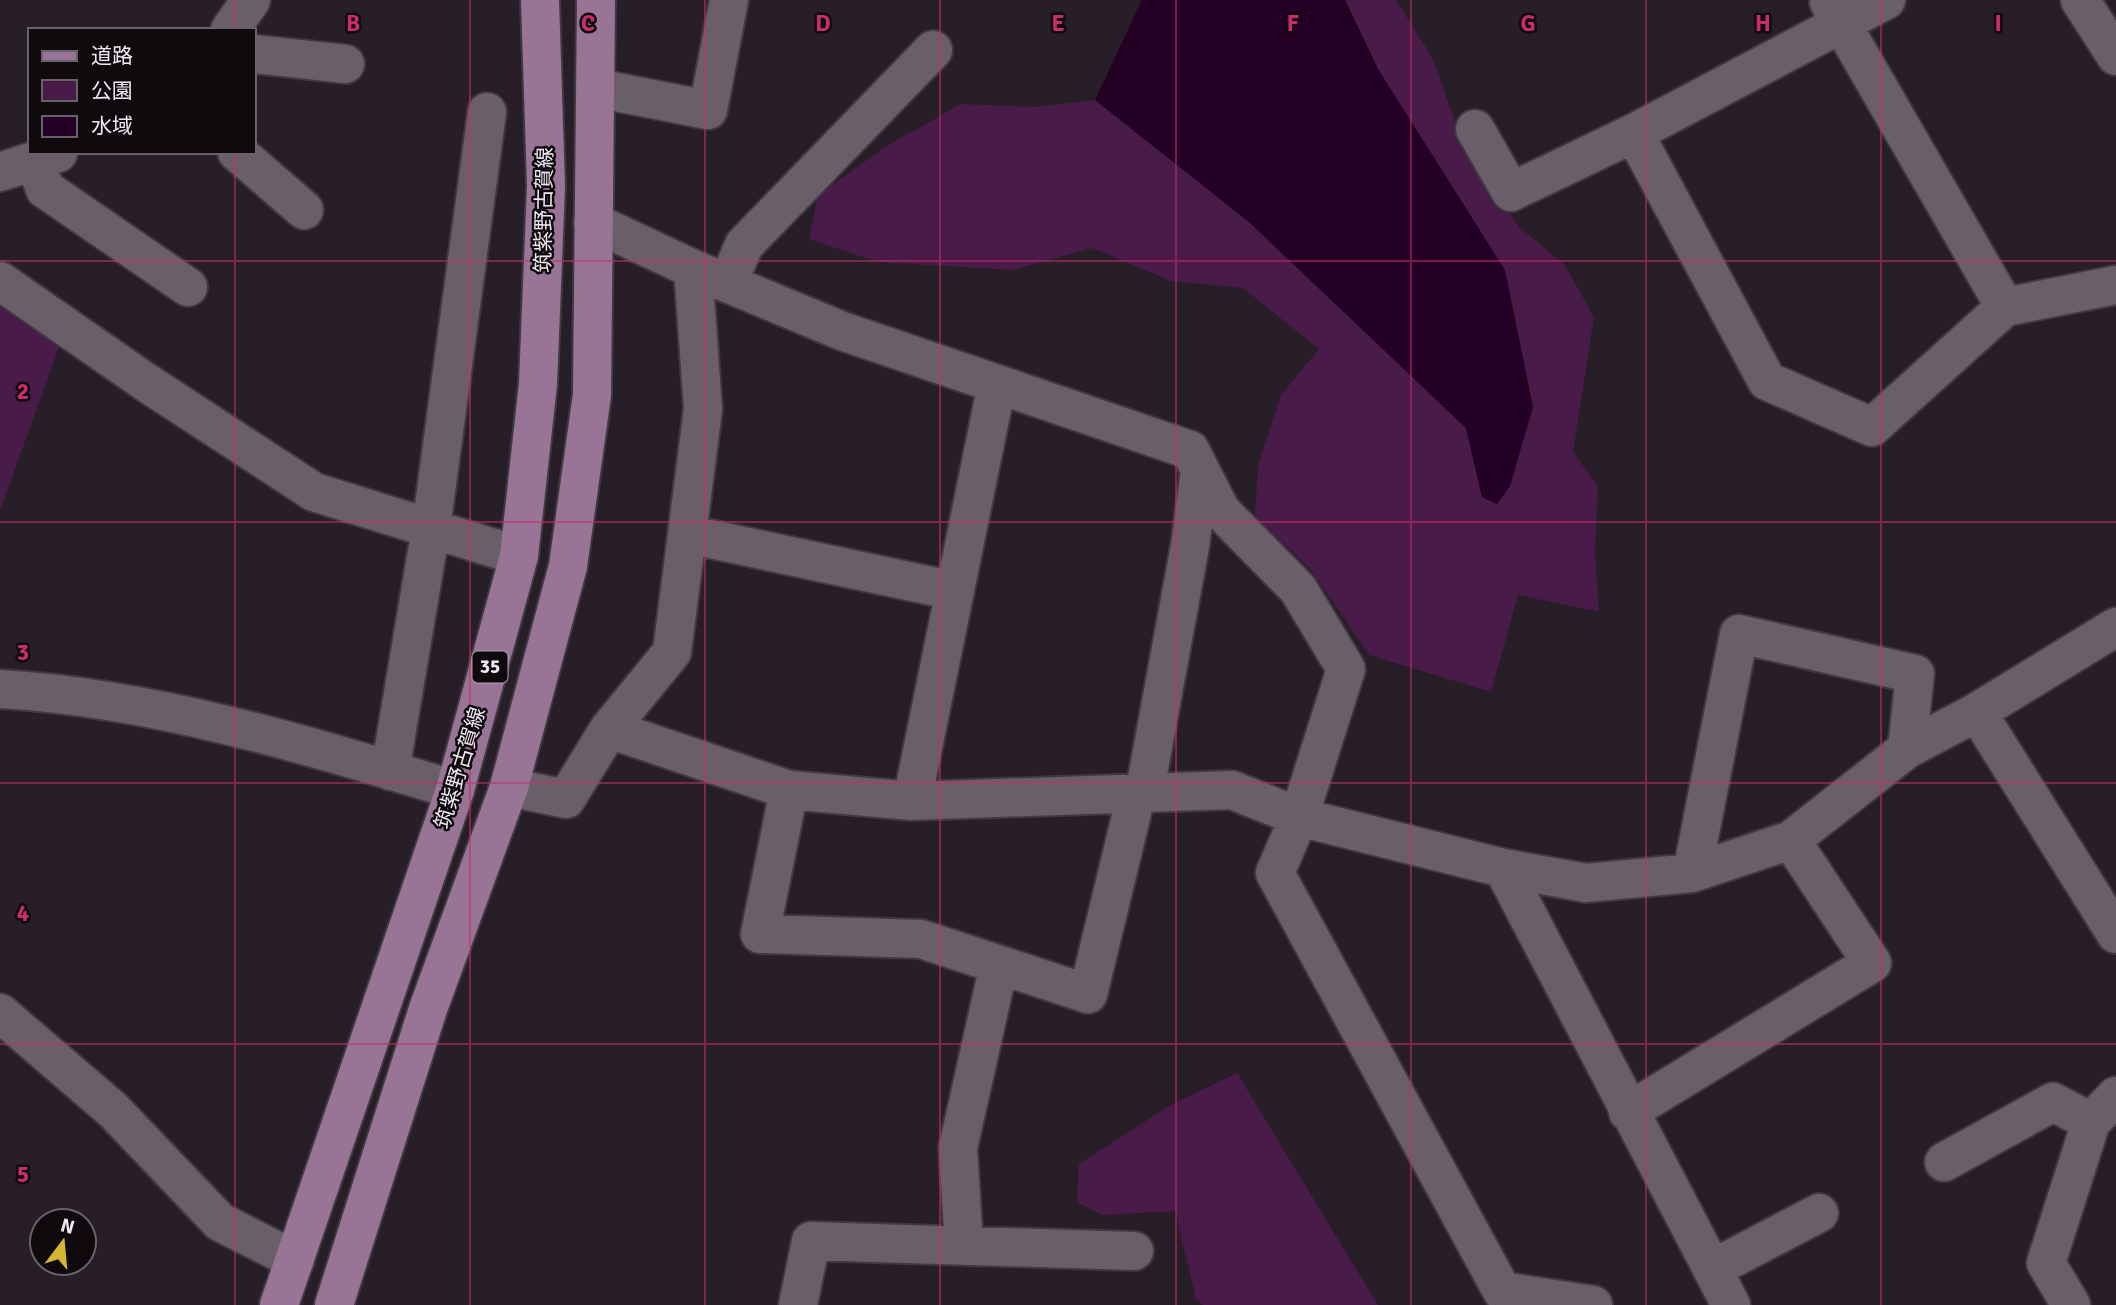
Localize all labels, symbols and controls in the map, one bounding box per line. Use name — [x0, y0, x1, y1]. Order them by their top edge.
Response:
text: B — [346, 9, 360, 38]
text: C — [581, 9, 595, 38]
text: D — [815, 9, 831, 38]
text: E — [1051, 9, 1065, 38]
text: F — [1287, 9, 1299, 38]
text: G — [1520, 9, 1536, 38]
text: H — [1755, 9, 1771, 38]
text: I — [1994, 9, 2002, 38]
legend — [28, 28, 256, 154]
text: 道路 — [91, 43, 133, 69]
text: 公園 — [91, 78, 133, 104]
text: 水域 — [91, 113, 133, 139]
street label: 筑紫野古賀線 — [530, 147, 558, 273]
text: 2 — [17, 377, 29, 406]
text: 3 — [17, 638, 29, 667]
road number: 35 — [472, 652, 508, 682]
street label: 筑紫野古賀線 — [429, 704, 491, 832]
text: 4 — [17, 899, 29, 928]
text: 5 — [17, 1160, 29, 1189]
north arrow — [28, 1207, 98, 1277]
text: N — [58, 1213, 77, 1240]

